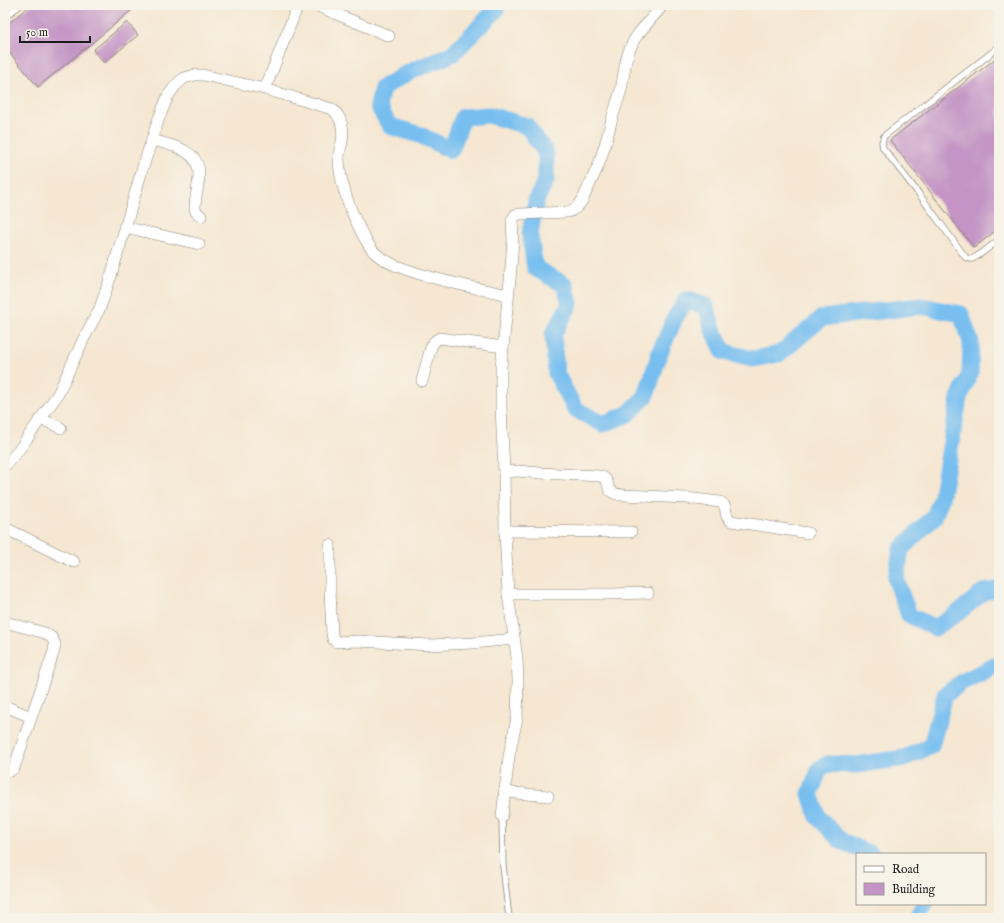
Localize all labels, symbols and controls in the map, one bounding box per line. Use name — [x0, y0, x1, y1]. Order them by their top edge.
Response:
scale bar — [20, 18, 90, 44]
text: 50 m — [26, 25, 48, 40]
legend — [856, 853, 986, 905]
text: Road — [892, 862, 920, 877]
text: Building — [892, 882, 936, 897]

